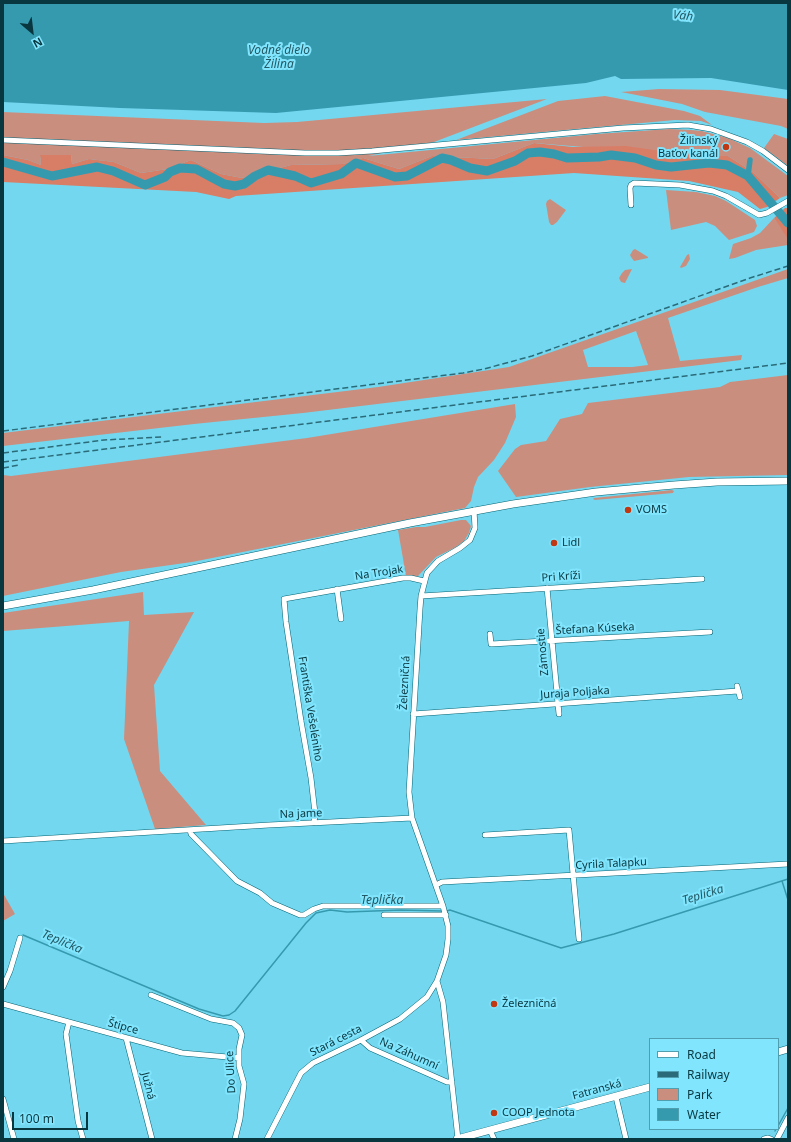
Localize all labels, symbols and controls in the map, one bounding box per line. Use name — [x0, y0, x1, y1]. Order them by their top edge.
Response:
water label: Váh — [672, 8, 694, 24]
north arrow — [12, 12, 52, 52]
text: N — [30, 34, 45, 52]
water label: Vodné dielo Žilina — [248, 44, 310, 72]
place label: Žilinský Baťov kanál — [658, 134, 718, 160]
marker: Žilinský Baťov kanál — [721, 142, 731, 152]
place label: VOMS — [636, 503, 667, 517]
marker: VOMS — [623, 505, 633, 515]
place label: Lidl — [562, 536, 580, 550]
marker: Lidl — [549, 538, 559, 548]
street label: Na Trojak — [354, 563, 404, 583]
street label: Pri Kríži — [541, 569, 581, 585]
street label: Štefana Kúseka — [555, 620, 635, 638]
street label: Zámostie — [534, 628, 552, 676]
street label: Železničná — [397, 655, 413, 711]
street label: Františka Vešeléniho — [295, 656, 325, 762]
street label: Juraja Poljaka — [540, 684, 610, 702]
street label: Na jame — [279, 807, 323, 821]
street label: Cyrila Talapku — [575, 856, 647, 872]
water label: Teplička — [681, 882, 725, 908]
water label: Teplička — [361, 894, 403, 908]
water label: Teplička — [40, 927, 84, 957]
place label: Železničná — [502, 997, 556, 1011]
marker: Železničná — [489, 999, 499, 1009]
street label: Štipce — [106, 1017, 140, 1037]
street label: Stará cesta — [308, 1022, 364, 1060]
street label: Na Záhumní — [377, 1035, 441, 1073]
legend — [649, 1038, 779, 1130]
text: Road — [687, 1046, 716, 1063]
street label: Do Ulice — [223, 1050, 239, 1094]
text: Railway — [687, 1066, 730, 1083]
street label: Južná — [138, 1071, 158, 1101]
street label: Fatranská — [571, 1077, 623, 1103]
text: Park — [687, 1086, 712, 1103]
scale bar — [14, 1104, 90, 1130]
place label: COOP Jednota — [502, 1106, 575, 1120]
text: Water — [687, 1106, 721, 1123]
marker: COOP Jednota — [489, 1108, 499, 1118]
text: 100 m — [19, 1110, 54, 1127]

